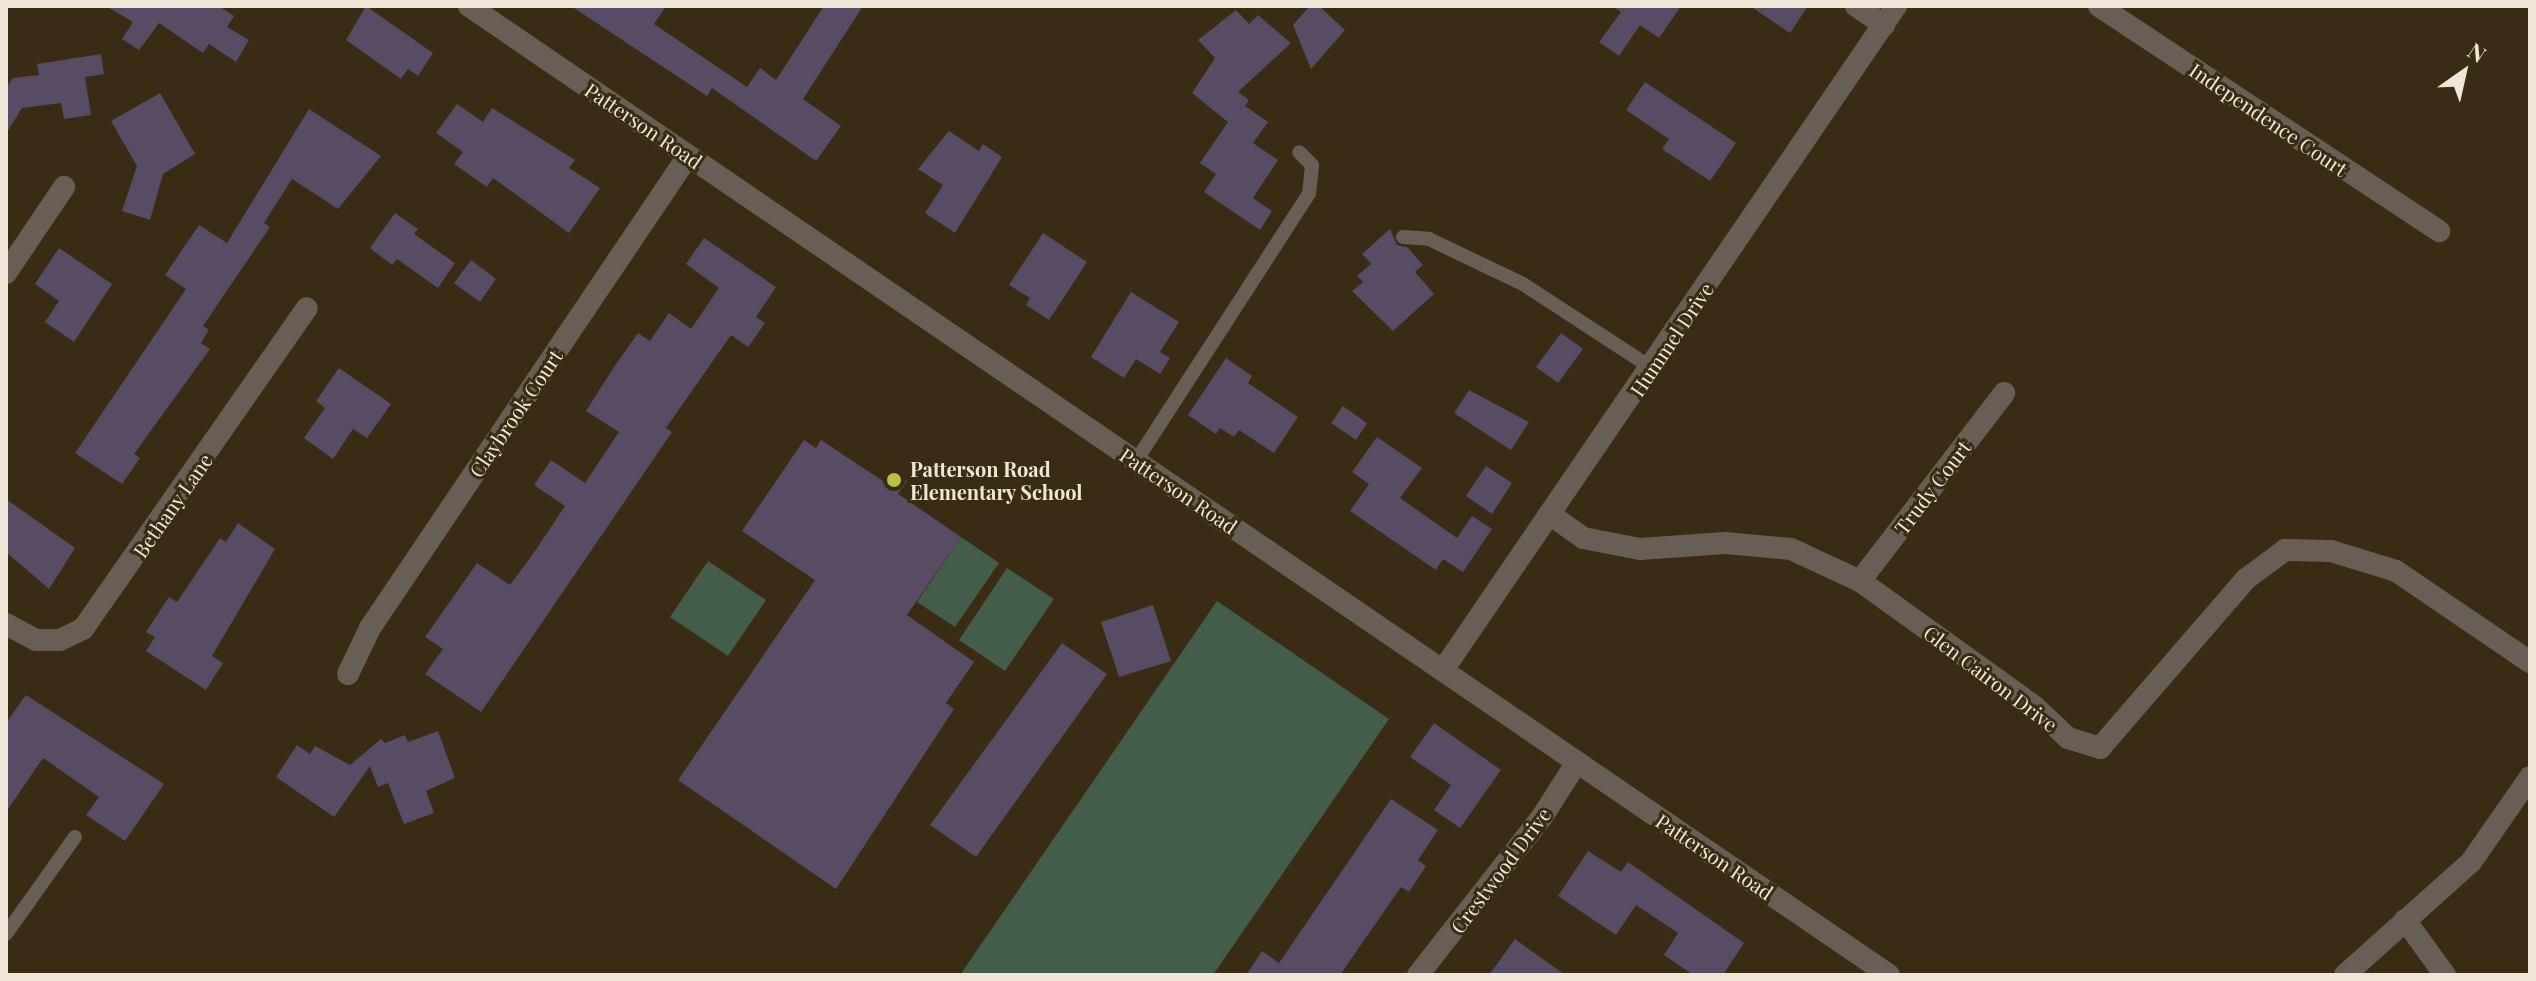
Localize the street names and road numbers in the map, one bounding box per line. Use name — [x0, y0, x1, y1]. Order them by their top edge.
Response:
street label: Independence Court — [2186, 57, 2352, 181]
street label: Patterson Road — [581, 77, 707, 173]
street label: Hummel Drive — [1624, 278, 1718, 400]
street label: Claybrook Court — [463, 344, 567, 482]
street label: Trudy Court — [1889, 435, 1975, 539]
street label: Patterson Road — [1116, 442, 1242, 538]
street label: Bethany Lane — [127, 448, 217, 562]
street label: Glen Cairon Drive — [1919, 620, 2063, 736]
street label: Crestwood Drive — [1445, 802, 1555, 938]
street label: Patterson Road — [1652, 808, 1778, 904]

